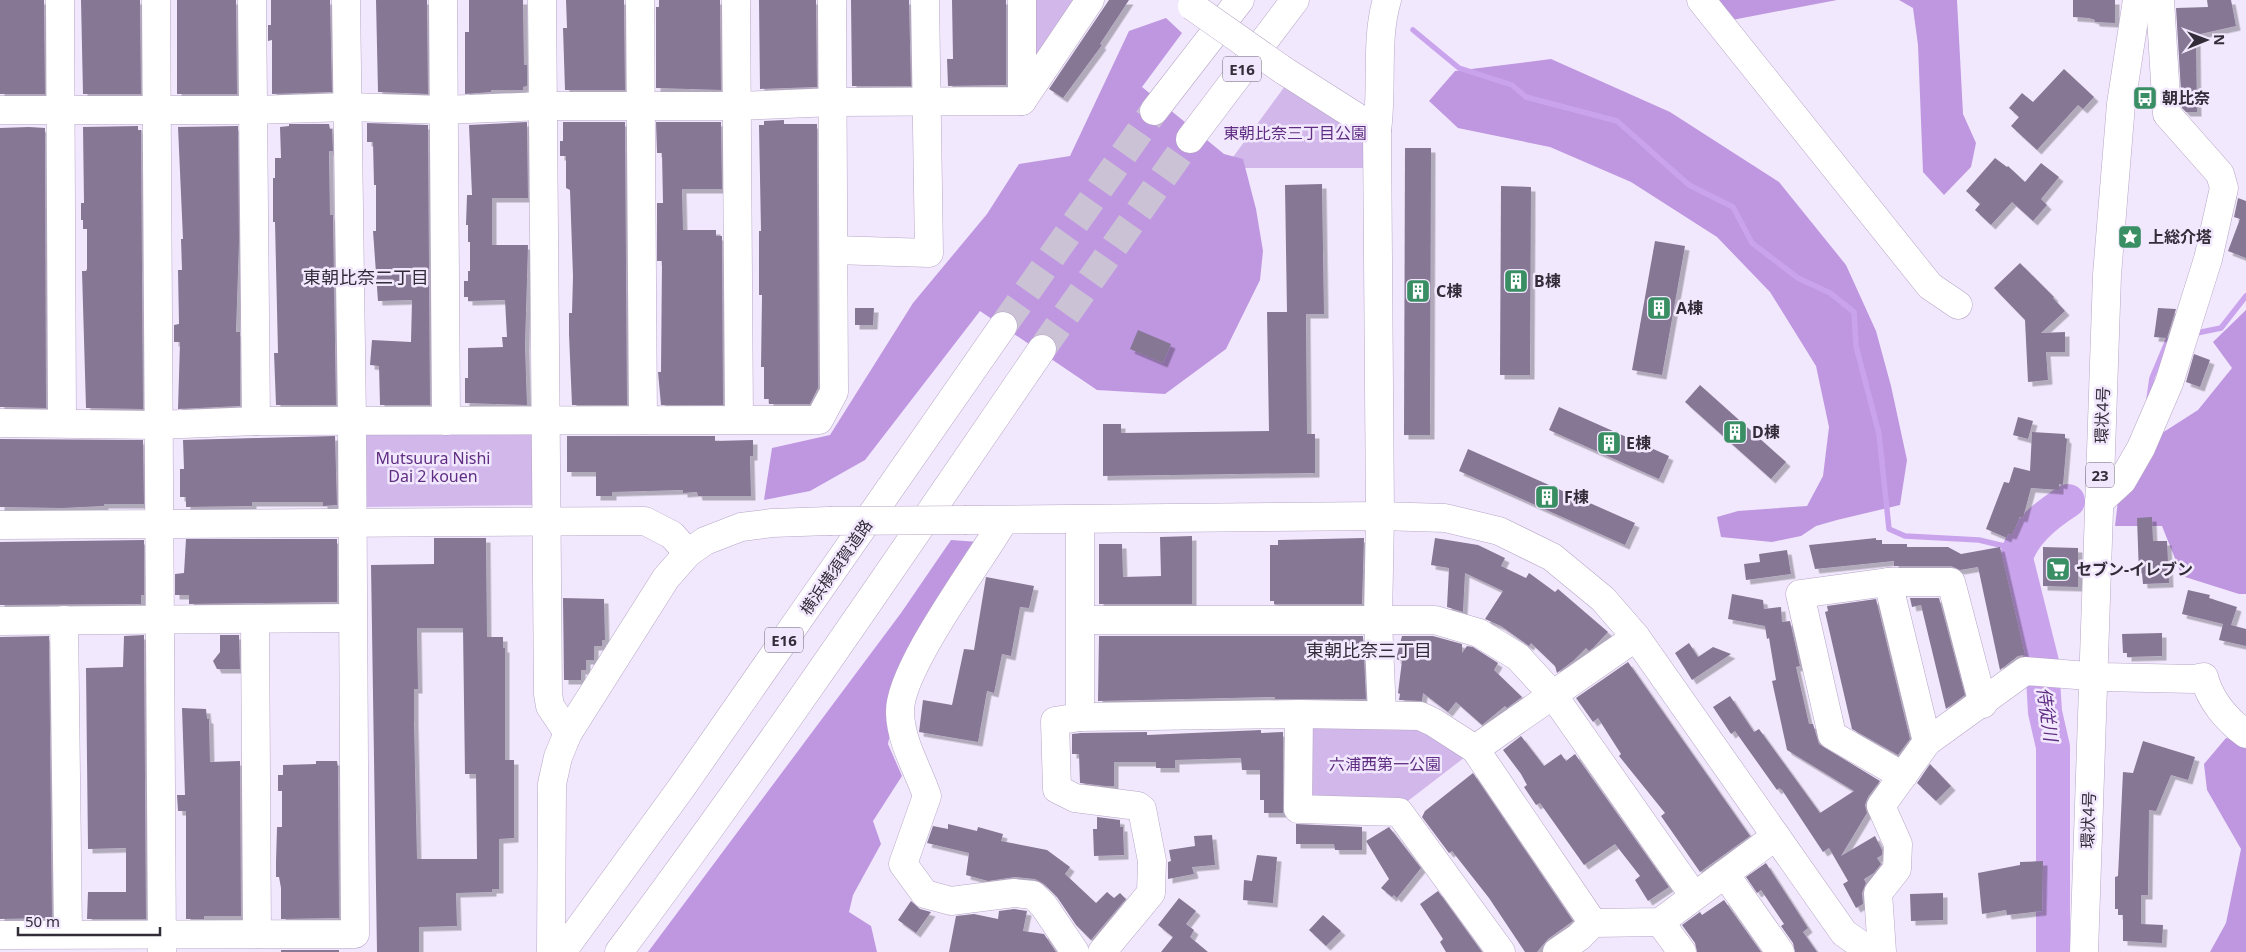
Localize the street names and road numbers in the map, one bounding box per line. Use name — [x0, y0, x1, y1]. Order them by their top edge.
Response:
road number: E16 — [1223, 56, 1261, 82]
street label: 環状4号 — [2090, 386, 2114, 444]
road number: 23 — [2086, 462, 2114, 488]
street label: 横浜横須賀道路 — [795, 515, 877, 619]
road number: E16 — [765, 628, 803, 652]
street label: 環状4号 — [2076, 791, 2100, 849]

